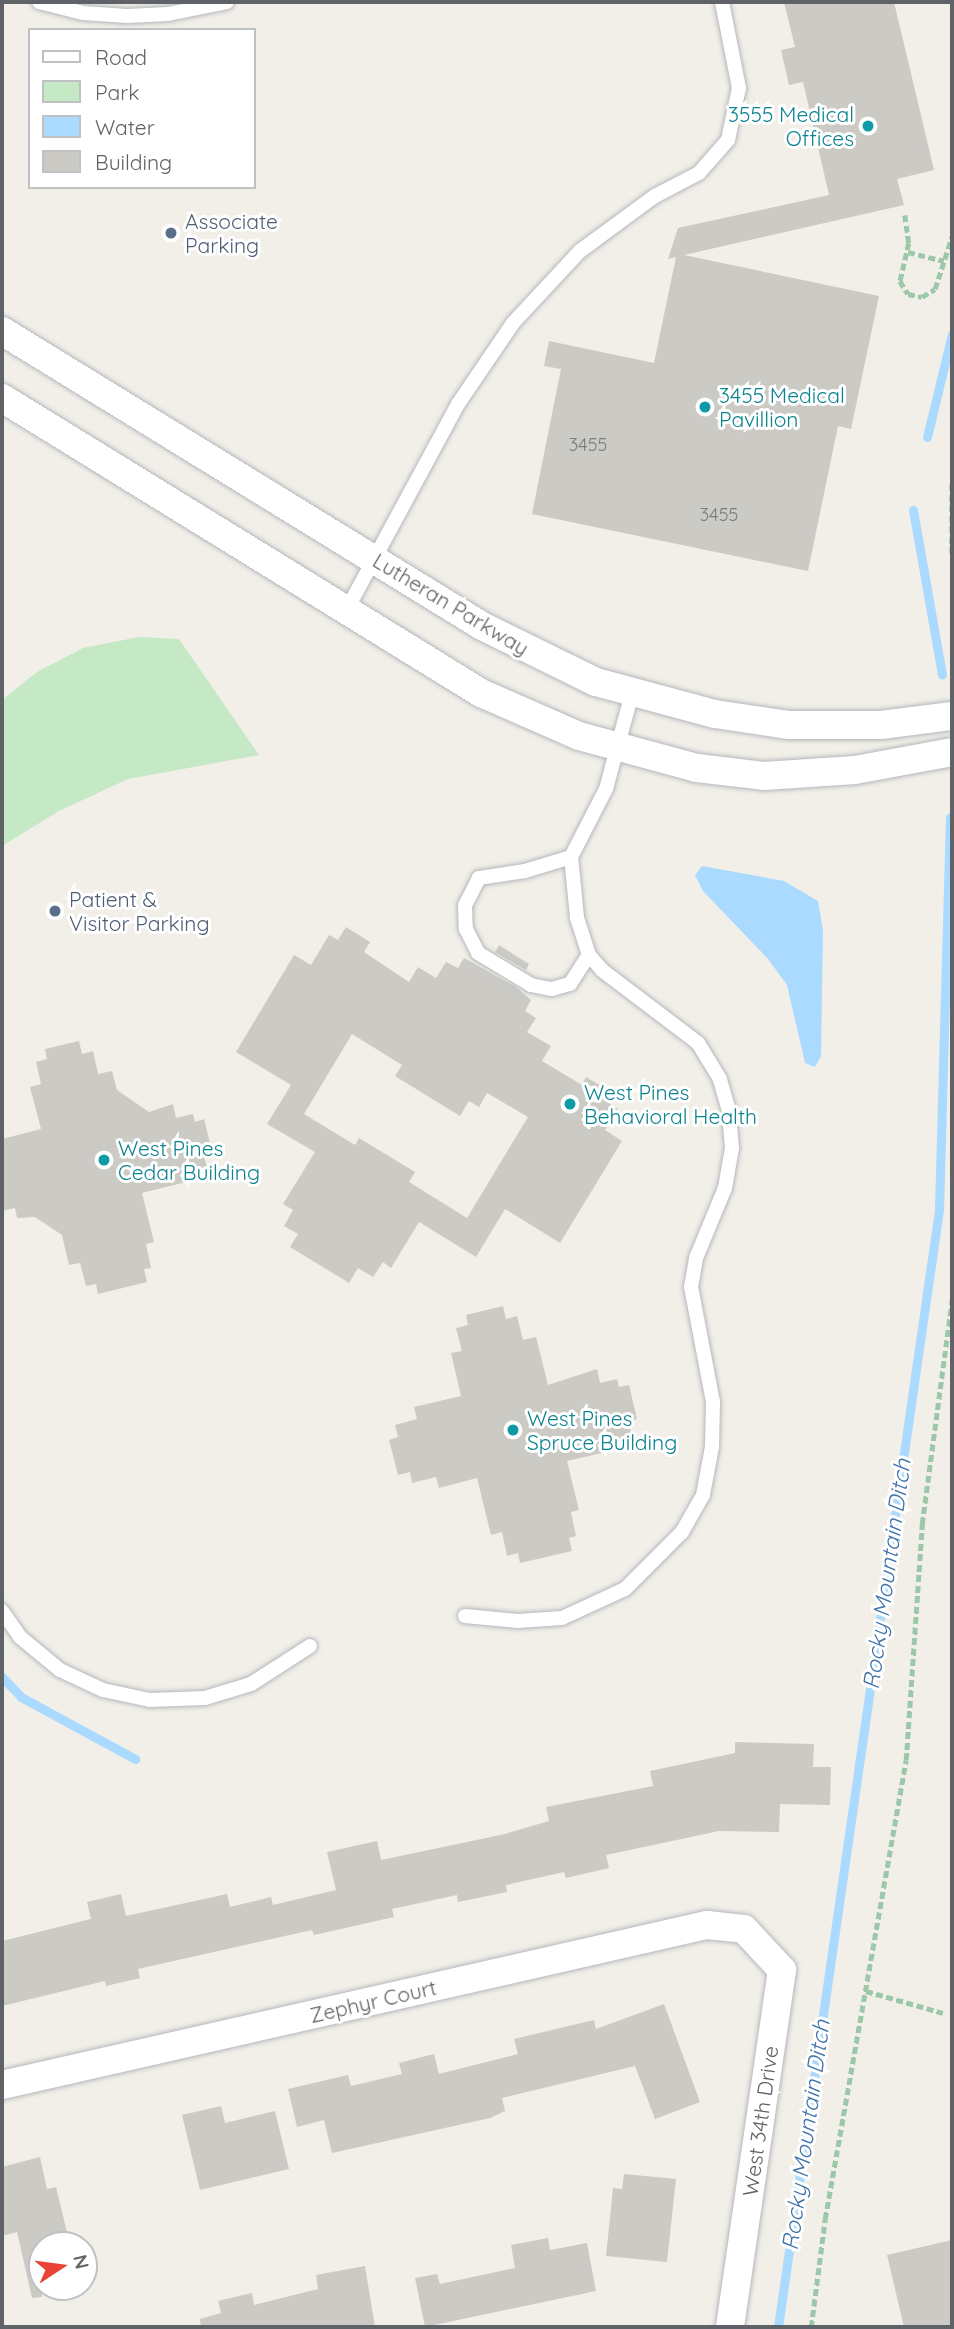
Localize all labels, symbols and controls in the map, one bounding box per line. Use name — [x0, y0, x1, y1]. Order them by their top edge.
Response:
legend — [28, 28, 256, 189]
text: Road — [95, 44, 147, 70]
text: Park — [95, 79, 139, 105]
place label: 3555 Medical Offices — [728, 101, 854, 151]
text: Water — [95, 114, 155, 140]
marker: 3555 Medical Offices — [860, 118, 876, 134]
text: Building — [95, 149, 172, 175]
place label: Associate Parking — [185, 208, 278, 258]
marker: Associate Parking — [163, 225, 179, 241]
place label: 3455 Medical Pavillion — [719, 382, 845, 432]
marker: 3455 Medical Pavillion — [697, 399, 713, 415]
house number: 3455 — [569, 434, 607, 456]
house number: 3455 — [700, 504, 738, 526]
street label: Lutheran Parkway — [368, 548, 534, 660]
place label: Patient & Visitor Parking — [69, 886, 210, 936]
marker: Patient & Visitor Parking — [47, 903, 63, 919]
place label: West Pines Behavioral Health — [584, 1079, 757, 1129]
marker: West Pines Behavioral Health — [562, 1096, 578, 1112]
place label: West Pines Cedar Building — [118, 1135, 260, 1185]
marker: West Pines Cedar Building — [96, 1152, 112, 1168]
place label: West Pines Spruce Building — [527, 1405, 677, 1455]
marker: West Pines Spruce Building — [505, 1422, 521, 1438]
water label: Rocky Mountain Ditch — [857, 1457, 917, 1691]
street label: Zephyr Court — [307, 1974, 439, 2028]
water label: Rocky Mountain Ditch — [776, 2018, 836, 2252]
street label: West 34th Drive — [737, 2044, 783, 2198]
north arrow — [28, 2231, 98, 2301]
text: N — [68, 2252, 95, 2271]

